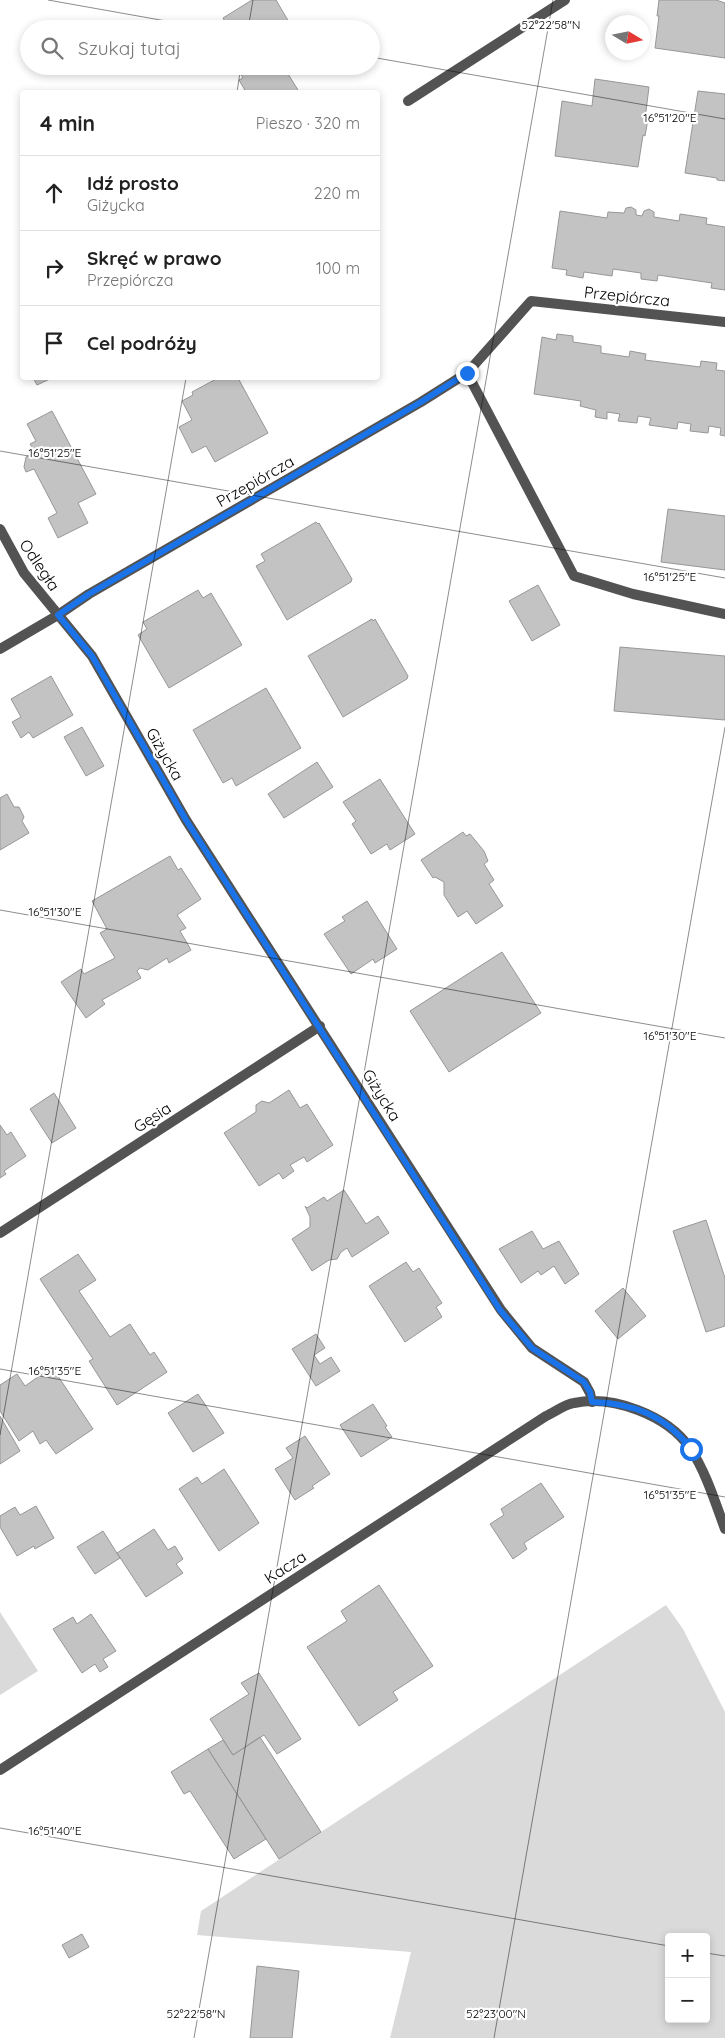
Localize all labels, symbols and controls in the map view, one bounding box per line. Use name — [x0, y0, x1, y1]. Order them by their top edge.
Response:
north arrow — [605, 15, 650, 60]
text: 52°22'58"N — [521, 17, 581, 32]
search box — [20, 20, 380, 75]
icon: search — [38, 34, 66, 62]
text: Szukaj tutaj — [78, 36, 181, 60]
text: 4 min — [40, 110, 95, 136]
text: 16°51'20"E — [643, 110, 697, 125]
text: Pieszo · 320 m — [256, 113, 360, 133]
text: Idź prosto — [87, 171, 179, 195]
icon: ahead — [40, 179, 68, 207]
text: 220 m — [314, 183, 360, 203]
text: Giżycka — [87, 195, 145, 215]
text: Skręć w prawo — [87, 246, 222, 270]
icon: right — [40, 254, 68, 282]
text: 100 m — [316, 258, 360, 278]
text: Przepiórcza — [87, 270, 173, 290]
street label: Przepiórcza — [583, 282, 671, 310]
icon: arrive — [40, 329, 68, 357]
text: Cel podróży — [87, 331, 197, 355]
route end — [456, 362, 479, 385]
text: 16°51'25"E — [29, 445, 82, 460]
street label: Przepiórcza — [213, 451, 297, 511]
street label: Odległa — [16, 535, 64, 595]
text: 16°51'25"E — [644, 569, 697, 584]
street label: Giżycka — [142, 724, 188, 784]
text: 16°51'30"E — [28, 904, 82, 919]
text: 16°51'30"E — [643, 1028, 697, 1043]
street label: Giżycka — [358, 1065, 406, 1125]
street label: Gęsia — [129, 1098, 175, 1136]
text: 16°51'35"E — [29, 1363, 81, 1378]
route start — [680, 1438, 703, 1461]
text: 16°51'35"E — [644, 1487, 696, 1502]
street label: Kacza — [260, 1546, 310, 1588]
text: 16°51'40"E — [28, 1823, 82, 1838]
map controls — [665, 1933, 710, 2023]
button: + — [665, 1933, 710, 1978]
button: − — [665, 1978, 710, 2023]
text: 52°22'58"N — [166, 2006, 226, 2021]
text: 52°23'00"N — [466, 2006, 526, 2021]

